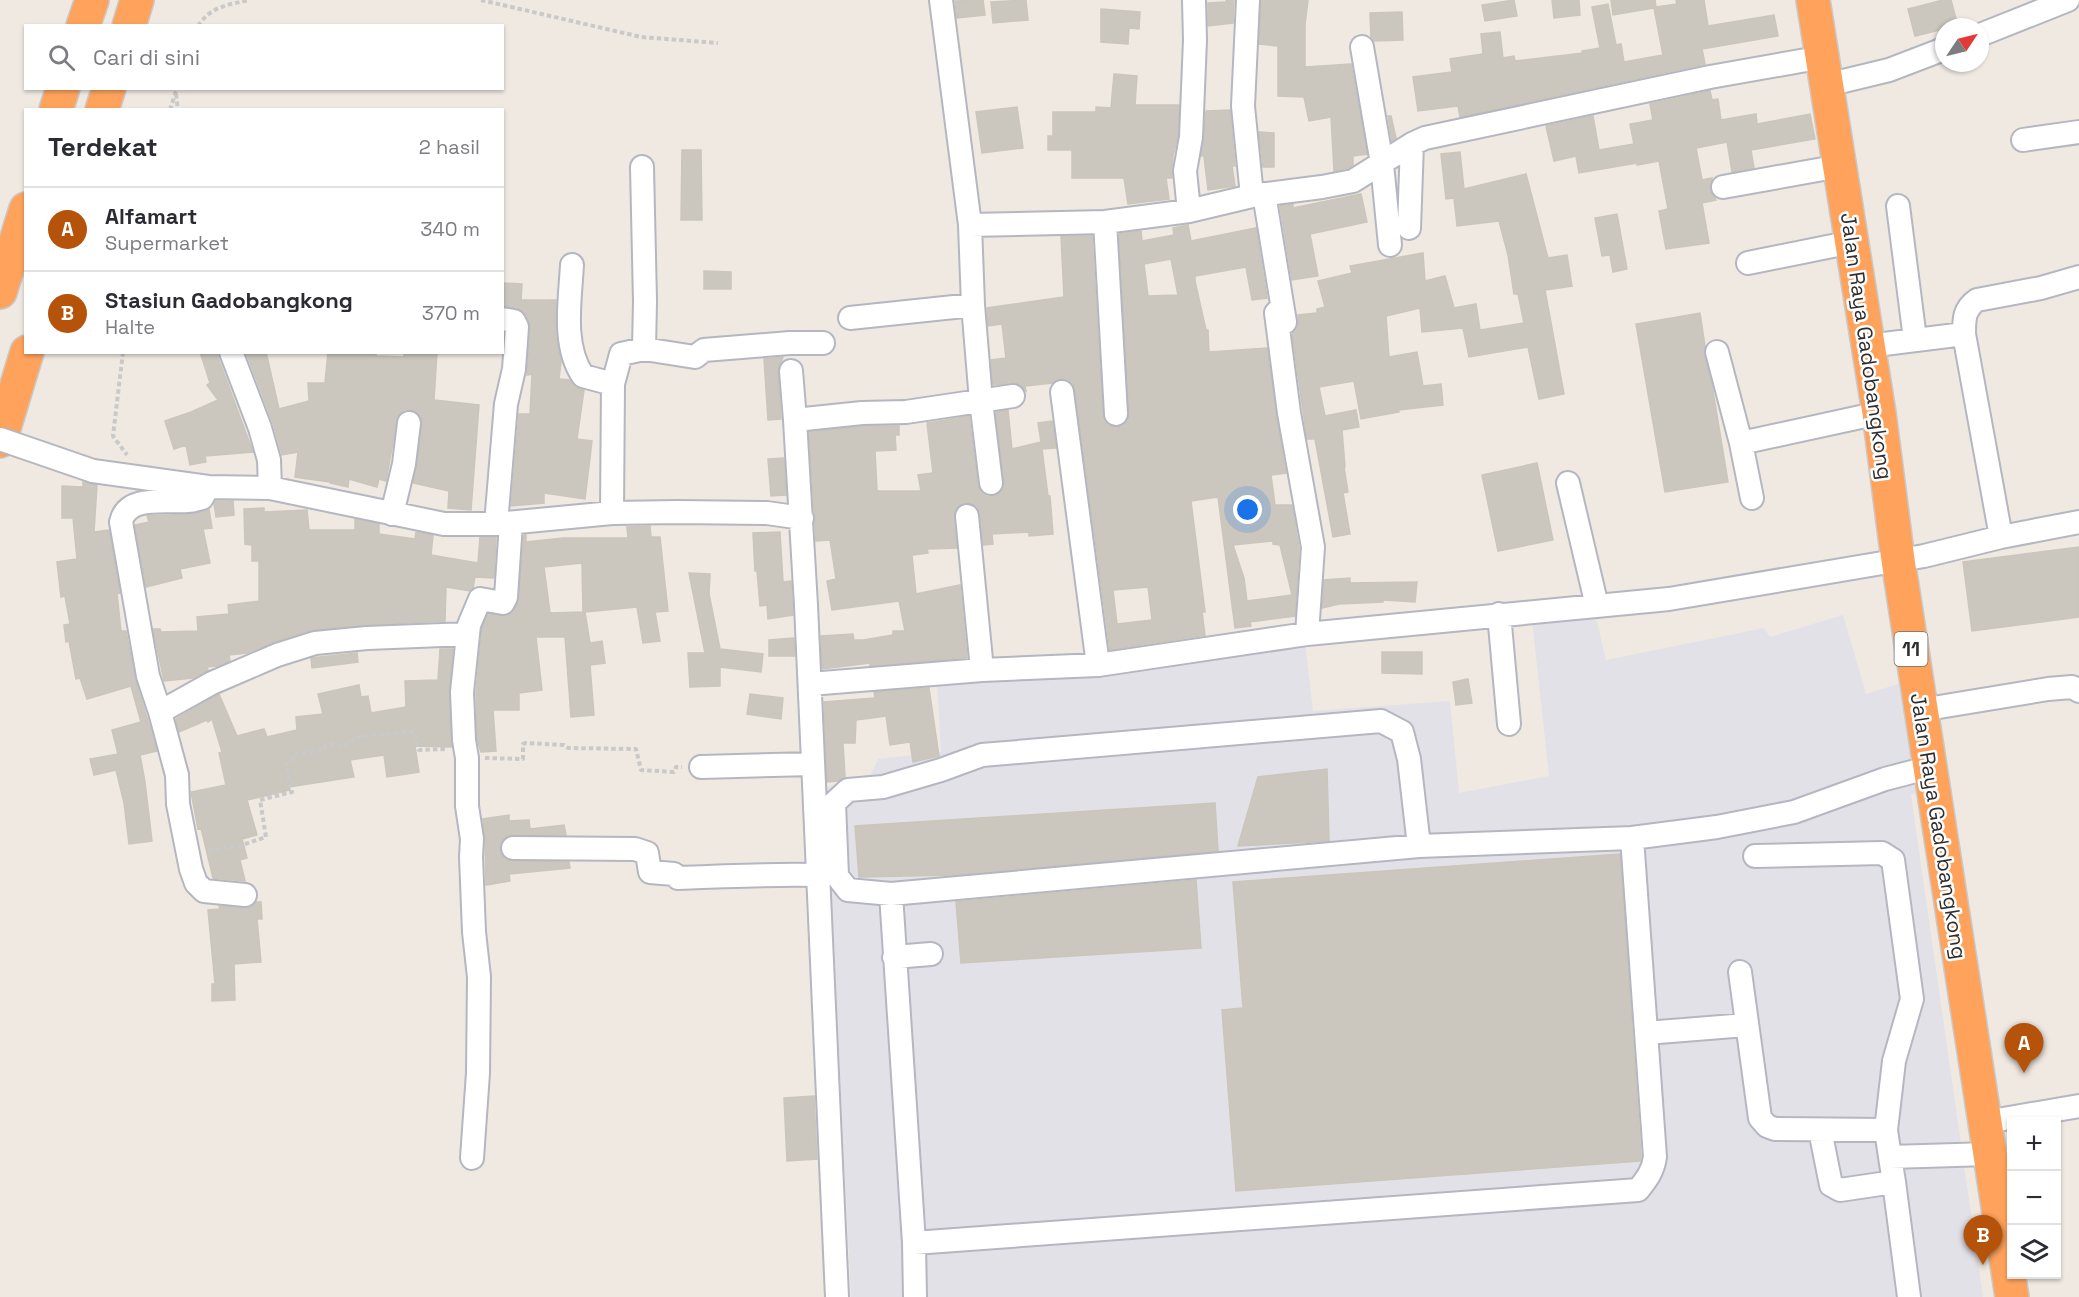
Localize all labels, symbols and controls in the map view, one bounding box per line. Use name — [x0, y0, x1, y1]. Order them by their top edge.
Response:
north arrow — [1935, 18, 1989, 72]
search box — [24, 24, 504, 90]
icon: search — [45, 41, 78, 74]
text: Cari di sini — [93, 43, 200, 71]
text: Terdekat — [48, 130, 158, 164]
text: 2 hasil — [419, 134, 480, 160]
text: Alfamart — [105, 202, 197, 230]
street label: Jalan Raya Gadobangkong — [1835, 211, 1899, 481]
text: A — [61, 216, 74, 242]
text: 340 m — [420, 216, 480, 242]
text: Supermarket — [105, 230, 229, 256]
text: Stasiun Gadobangkong — [105, 286, 353, 314]
text: B — [61, 300, 74, 326]
text: 370 m — [422, 300, 480, 326]
text: Halte — [105, 314, 155, 340]
your location — [1233, 495, 1262, 524]
road number: 11 — [1894, 632, 1928, 666]
street label: Jalan Raya Gadobangkong — [1905, 691, 1973, 961]
pin: A — [2004, 1024, 2044, 1073]
map controls — [2007, 1117, 2061, 1279]
button: + — [2007, 1117, 2061, 1171]
button: − — [2007, 1171, 2061, 1225]
pin: B — [1964, 1216, 2002, 1265]
button: layers — [2007, 1225, 2061, 1279]

